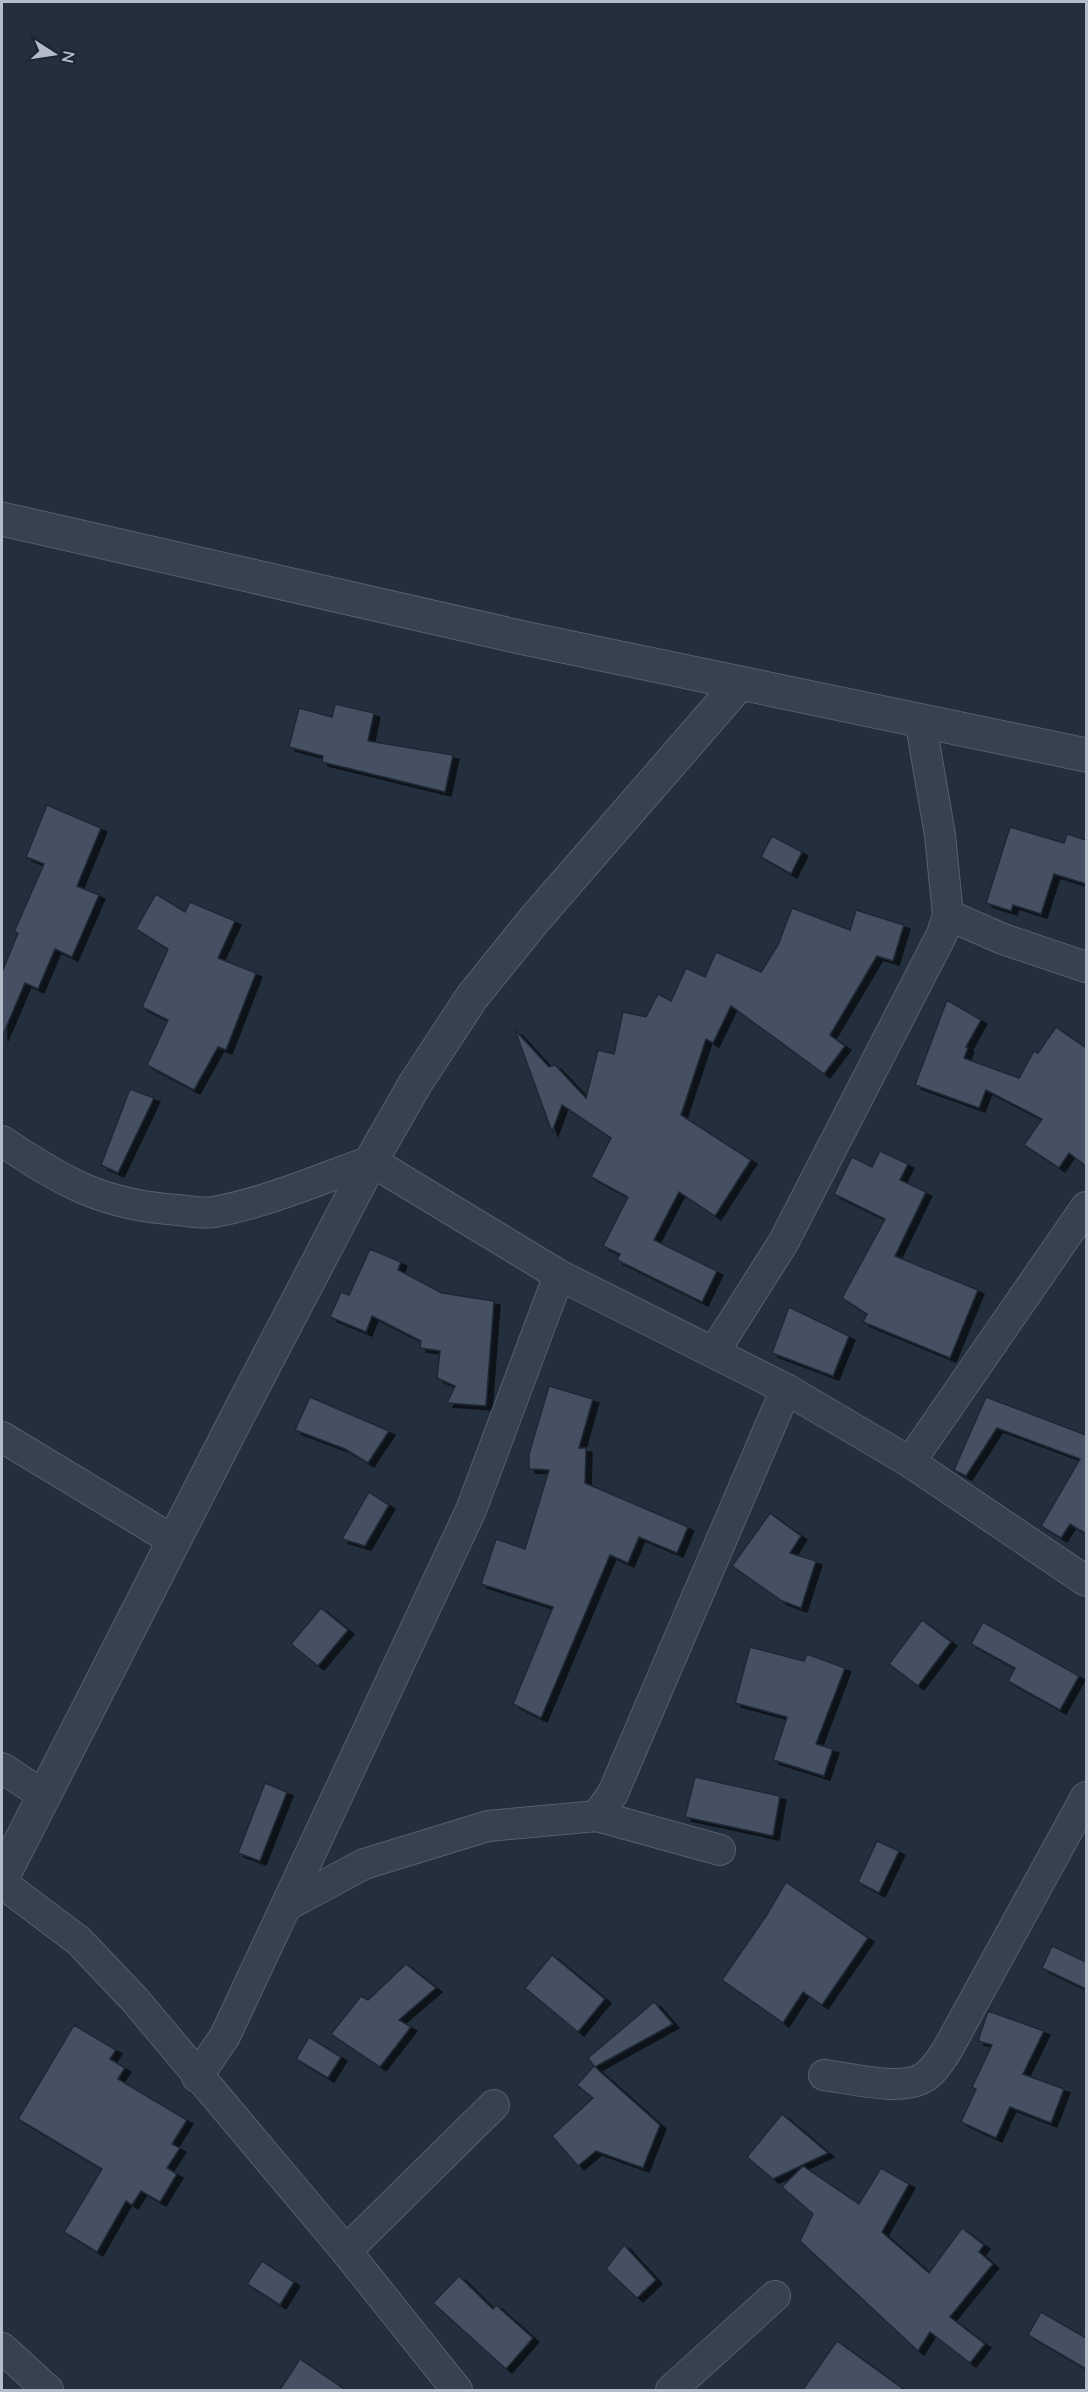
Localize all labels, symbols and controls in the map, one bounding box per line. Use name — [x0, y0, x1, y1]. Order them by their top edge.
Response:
north arrow — [24, 24, 84, 84]
text: N — [56, 49, 80, 65]

